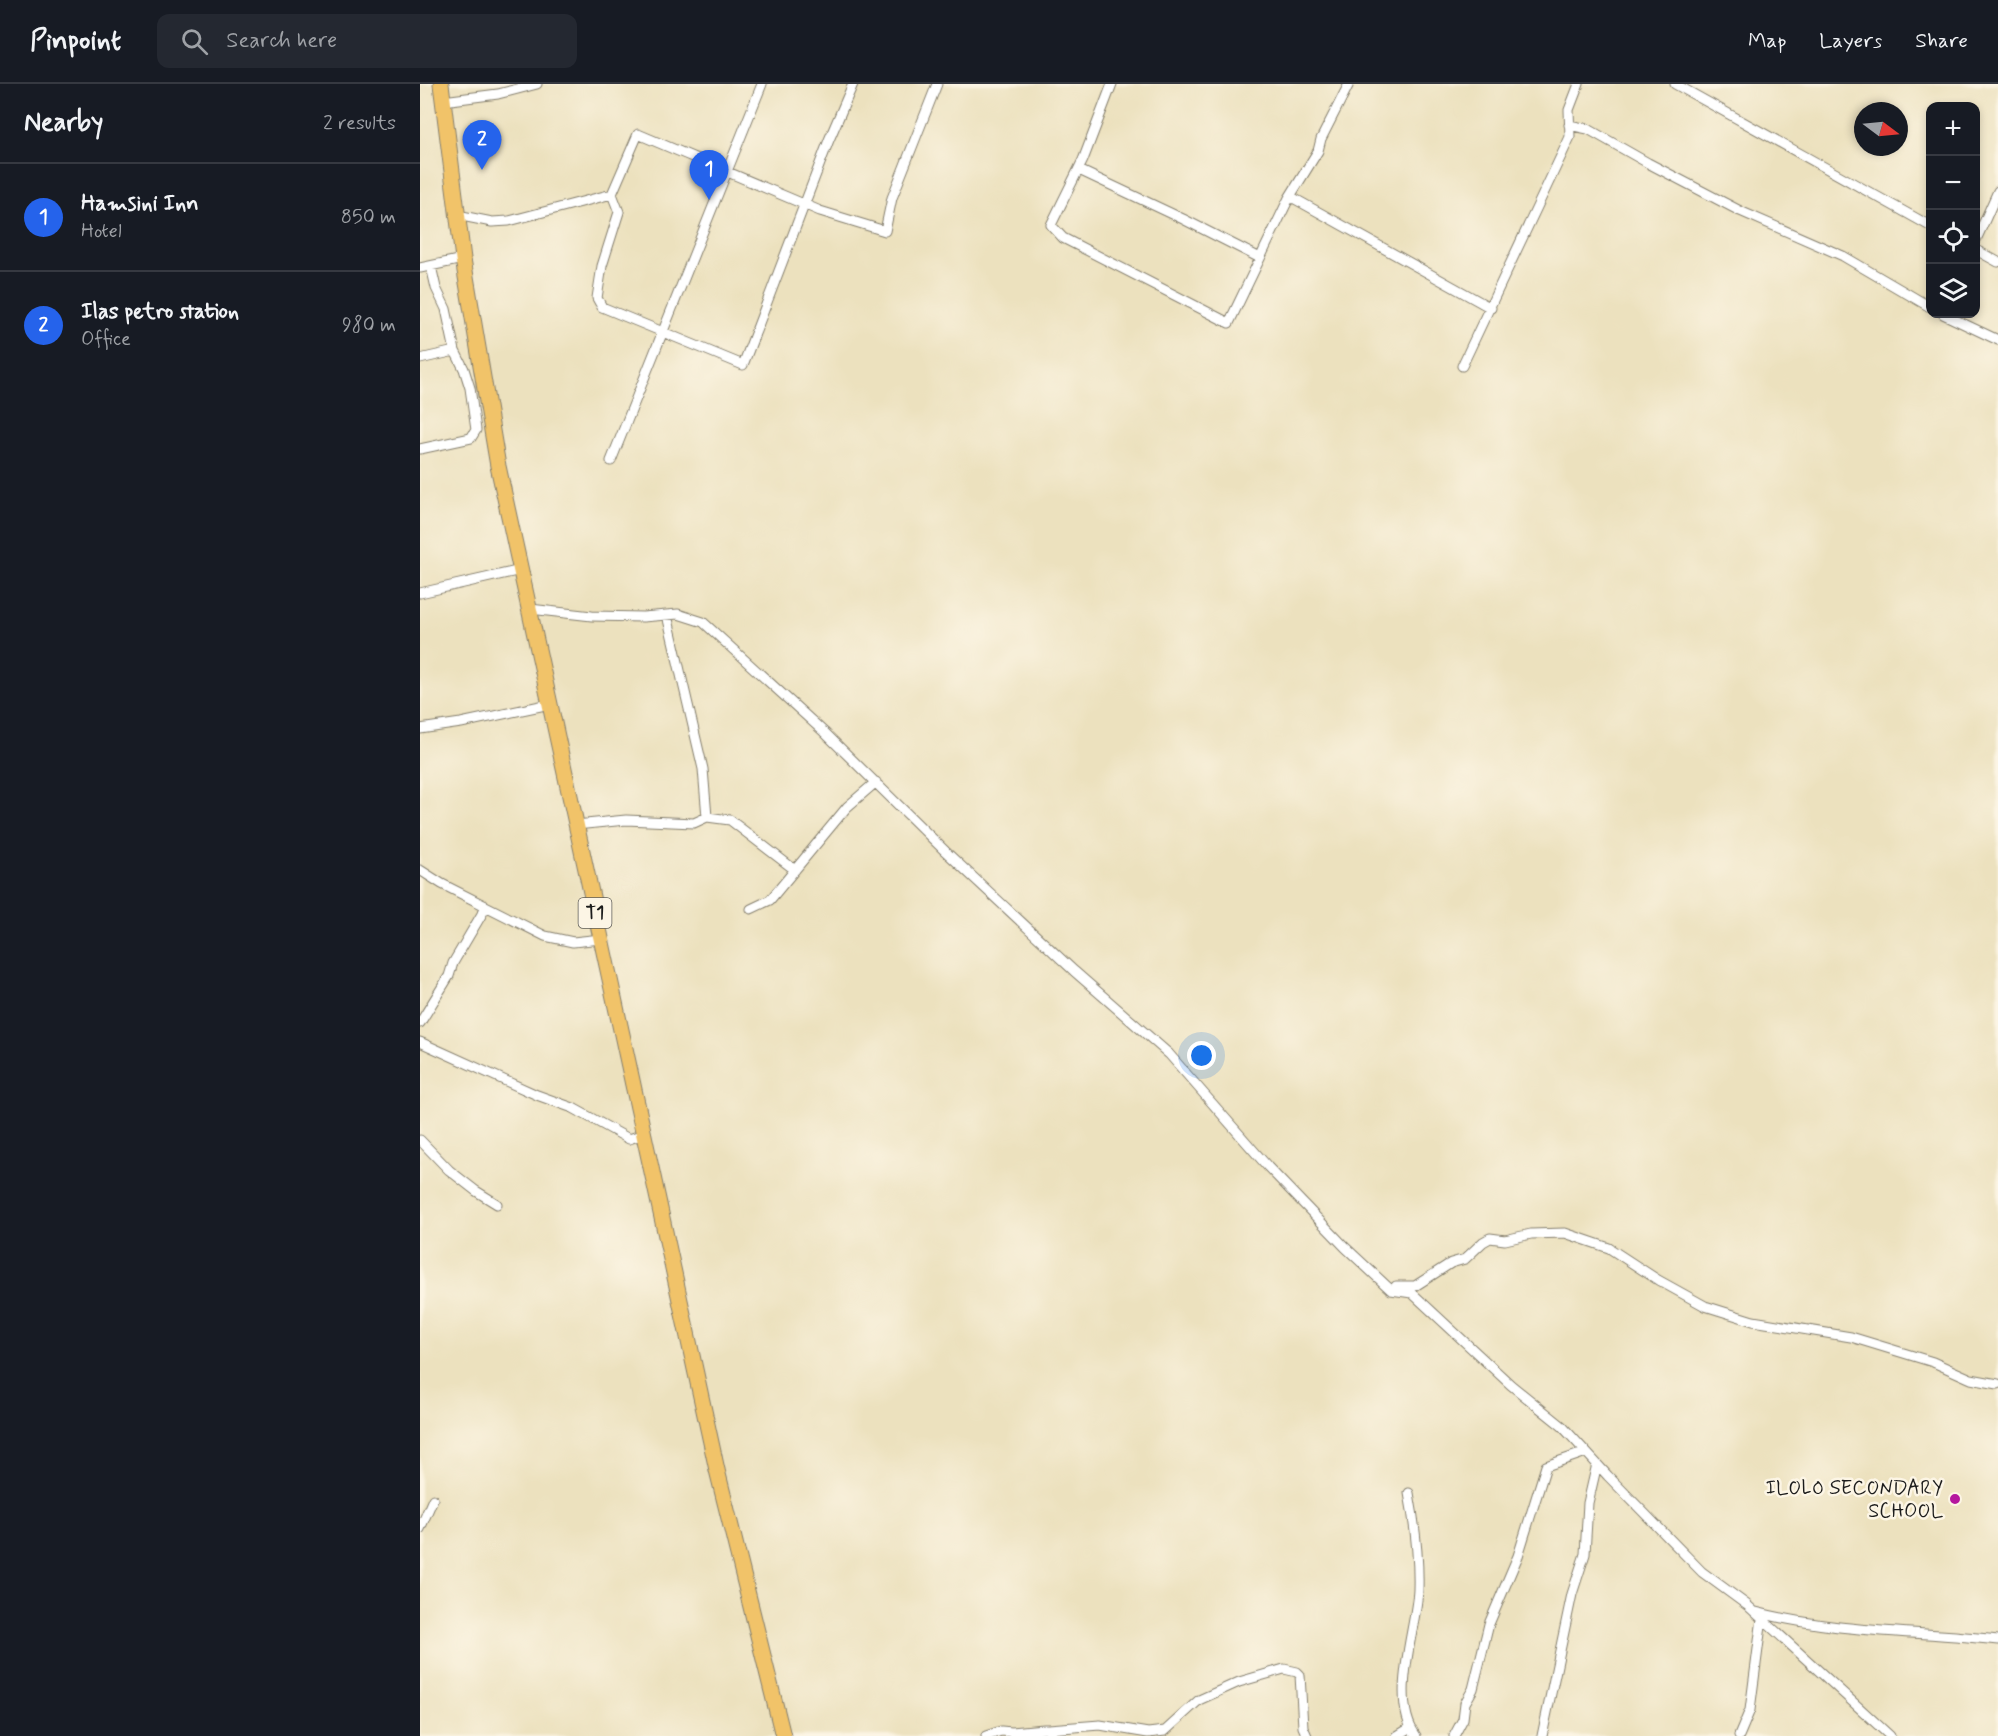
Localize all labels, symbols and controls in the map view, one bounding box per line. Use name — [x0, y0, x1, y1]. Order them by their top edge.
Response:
search box — [157, 14, 577, 68]
text: Pinpoint — [30, 23, 121, 60]
icon: search — [178, 25, 211, 58]
text: Search here — [226, 27, 337, 55]
text: Map — [1748, 27, 1786, 55]
text: Layers — [1819, 27, 1882, 55]
text: Share — [1915, 27, 1968, 55]
north arrow — [1854, 102, 1908, 156]
map controls — [1926, 102, 1980, 318]
button: + — [1926, 102, 1980, 156]
text: Nearby — [24, 106, 103, 140]
text: 2 results — [323, 110, 396, 137]
pin: 2 — [462, 120, 502, 170]
pin: 1 — [690, 150, 728, 200]
button: − — [1926, 156, 1980, 210]
text: Hamsini Inn — [81, 190, 199, 218]
text: 1 — [39, 204, 48, 231]
text: 850 m — [341, 204, 396, 231]
button: locate — [1926, 210, 1980, 264]
text: Hotel — [81, 218, 122, 245]
button: layers — [1926, 264, 1980, 318]
text: Ilas petro station — [81, 298, 239, 326]
text: 2 — [39, 312, 48, 339]
text: 980 m — [342, 312, 396, 339]
text: Office — [81, 326, 131, 353]
road number: T1 — [578, 898, 612, 928]
your location — [1187, 1041, 1216, 1070]
place label: ILOLO SECONDARY SCHOOL — [1765, 1475, 1944, 1525]
marker: ILOLO SECONDARY SCHOOL — [1948, 1492, 1962, 1506]

